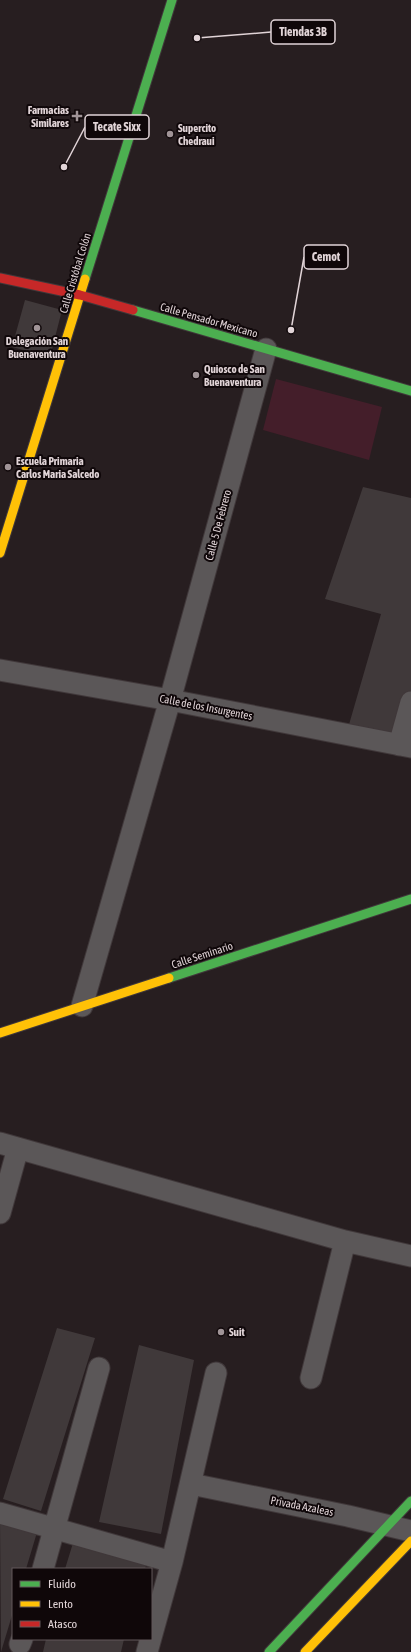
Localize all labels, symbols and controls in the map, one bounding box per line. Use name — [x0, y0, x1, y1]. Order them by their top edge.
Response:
callout: Tiendas 3B — [271, 20, 335, 44]
text: Tiendas 3B — [279, 25, 327, 39]
place label: Farmacias Similares — [28, 104, 69, 129]
marker: Farmacias Similares — [72, 111, 82, 121]
callout: Tecate Sixx — [85, 115, 149, 139]
text: Tecate Sixx — [93, 120, 141, 134]
place label: Supercito Chedraui — [178, 122, 216, 147]
marker: Supercito Chedraui — [165, 129, 175, 139]
street label: Calle Cristóbal Colón — [57, 231, 93, 315]
callout: Cemot — [304, 245, 348, 269]
text: Cemot — [312, 250, 341, 264]
street label: Calle Pensador Mexicano — [159, 300, 259, 340]
marker: Delegación San Buenaventura — [32, 323, 42, 333]
place label: Delegación San Buenaventura — [6, 335, 68, 360]
place label: Quiosco de San Buenaventura — [204, 363, 265, 388]
marker: Quiosco de San Buenaventura — [191, 370, 201, 380]
place label: Escuela Primaria Carlos Maria Salcedo — [16, 455, 100, 480]
marker: Escuela Primaria Carlos Maria Salcedo — [3, 462, 13, 472]
street label: Calle 5 De Febrero — [203, 488, 233, 562]
street label: Calle de los Insurgentes — [159, 692, 254, 722]
street label: Calle Seminario — [170, 939, 234, 971]
place label: Suit — [229, 1326, 245, 1338]
marker: Suit — [216, 1327, 226, 1337]
street label: Privada Azaleas — [270, 1494, 335, 1518]
legend — [12, 1568, 152, 1640]
text: Fluido — [48, 1577, 76, 1591]
text: Lento — [48, 1597, 73, 1611]
text: Atasco — [48, 1617, 78, 1631]

